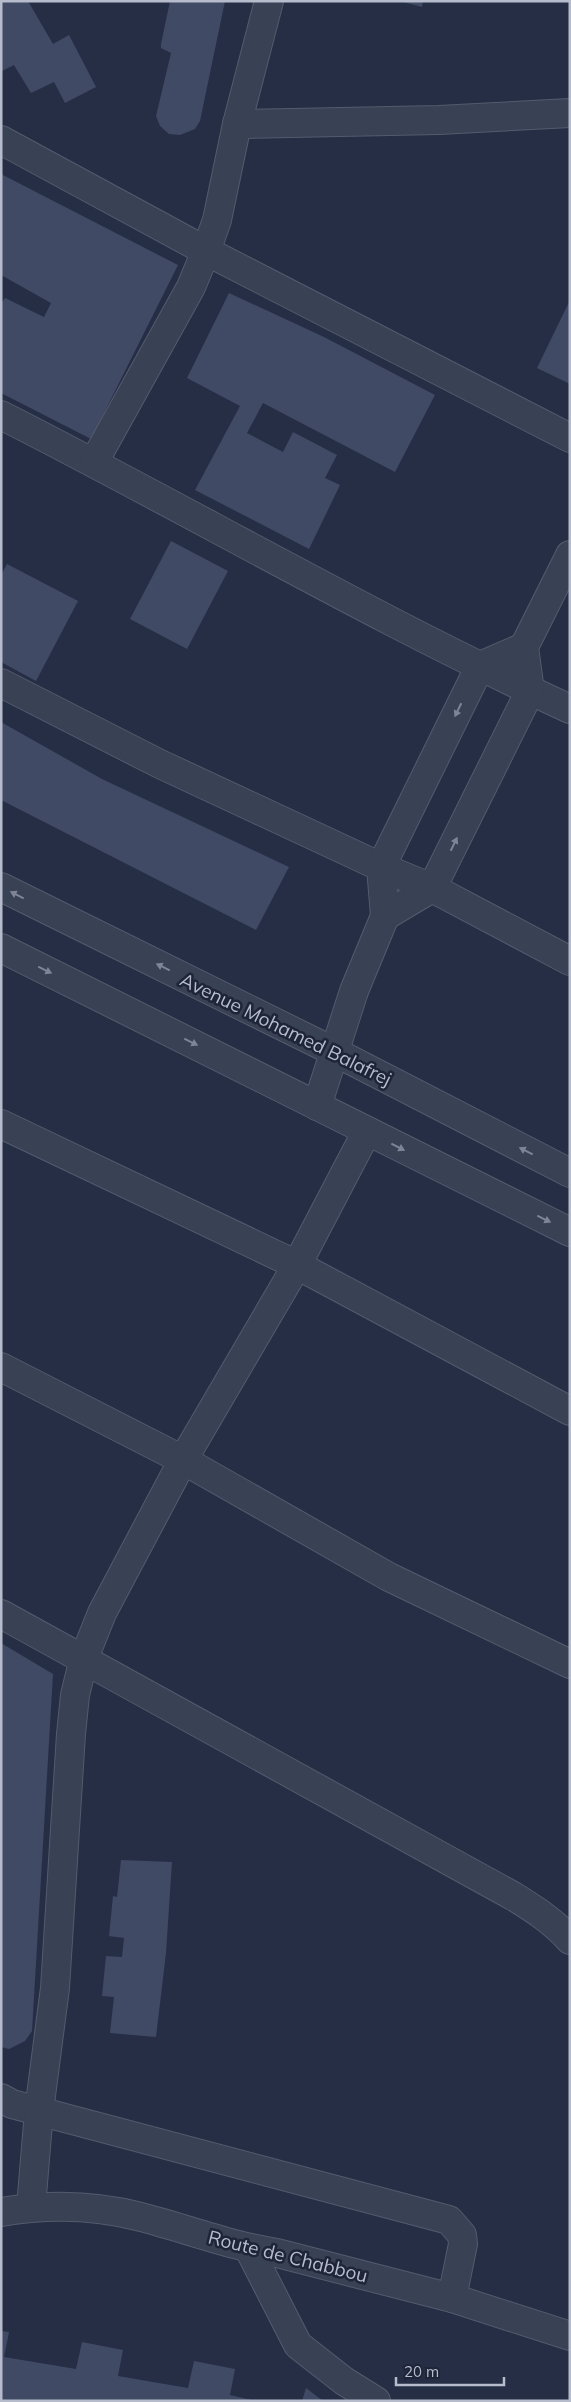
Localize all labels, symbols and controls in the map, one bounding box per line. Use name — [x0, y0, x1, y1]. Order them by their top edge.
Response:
one-way arrow — [454, 703, 462, 717]
one-way arrow — [450, 837, 458, 851]
one-way arrow — [10, 891, 24, 899]
one-way arrow — [155, 963, 170, 972]
one-way arrow — [38, 966, 52, 974]
street label: Avenue Mohamed Balafrej — [176, 967, 396, 1091]
one-way arrow — [183, 1038, 198, 1046]
one-way arrow — [391, 1143, 405, 1151]
one-way arrow — [519, 1147, 534, 1155]
one-way arrow — [536, 1215, 551, 1223]
street label: Route de Chabbou — [206, 2225, 370, 2287]
scale bar — [396, 2354, 504, 2386]
text: 20 m — [404, 2362, 439, 2381]

